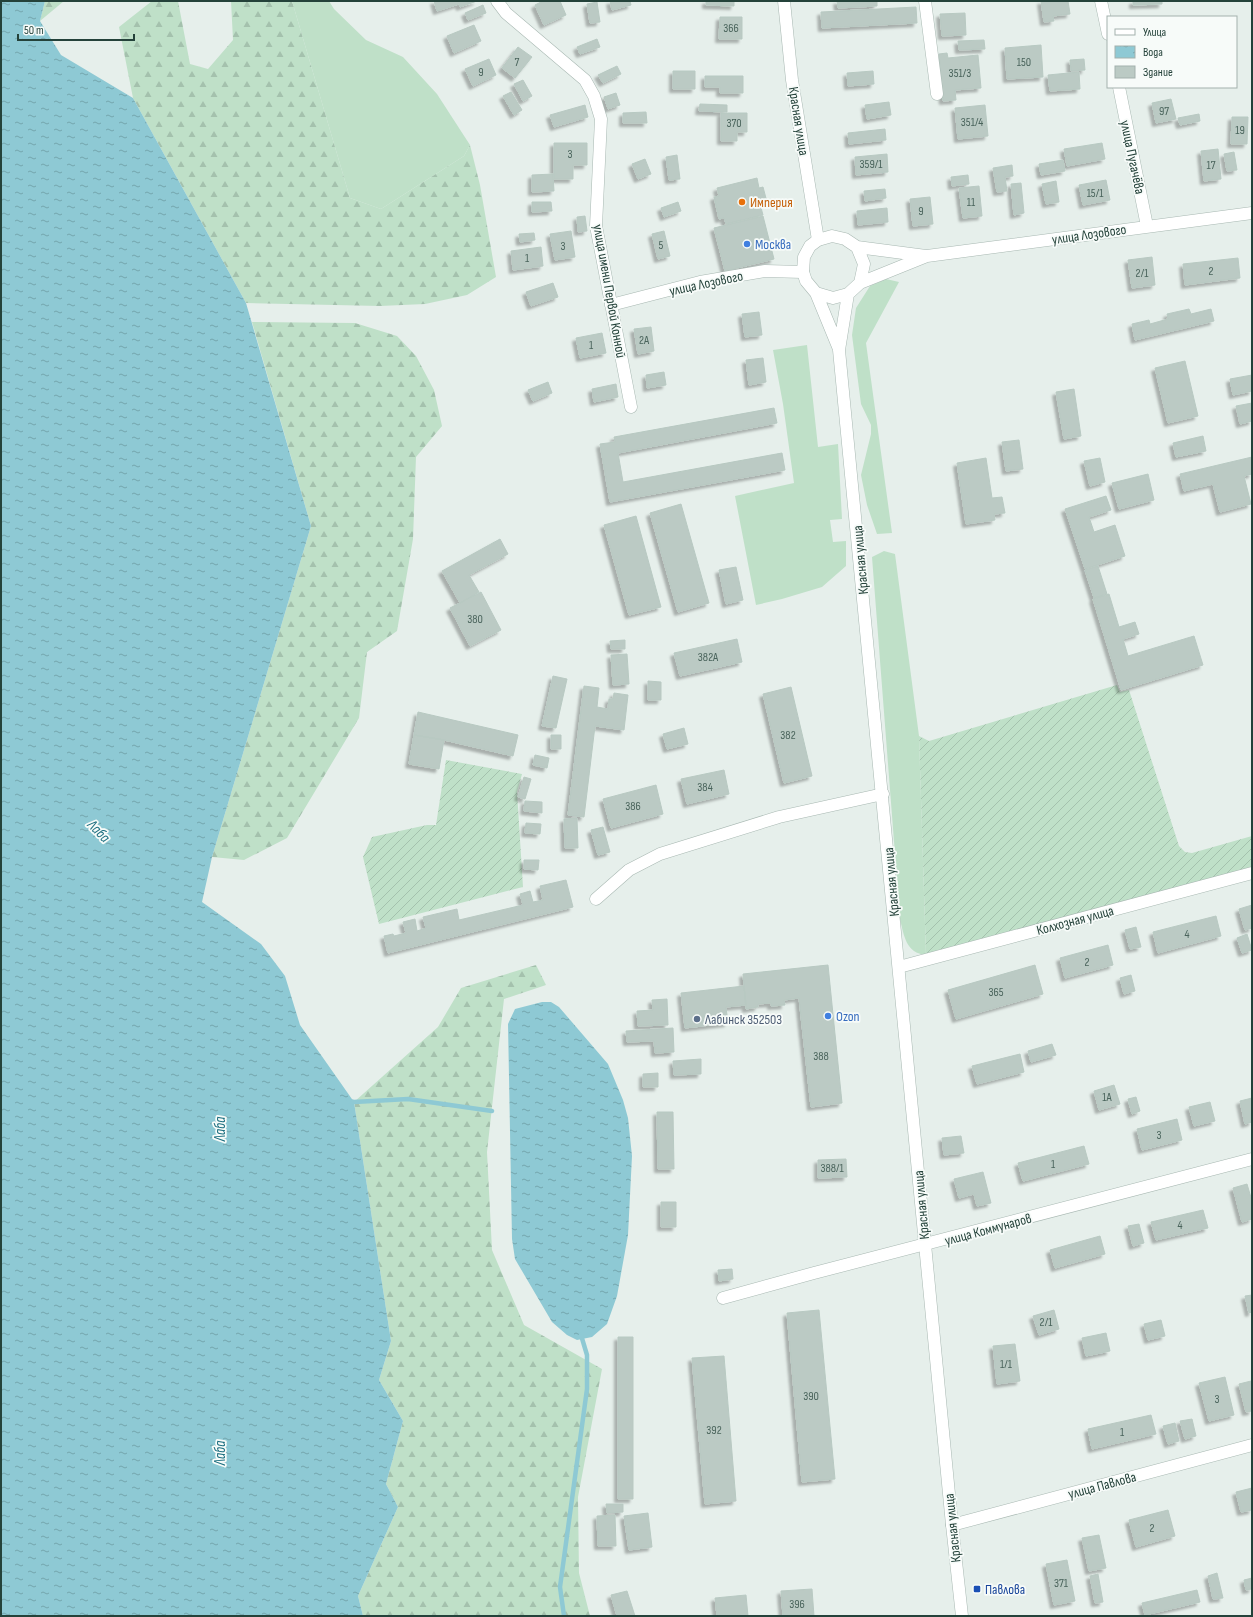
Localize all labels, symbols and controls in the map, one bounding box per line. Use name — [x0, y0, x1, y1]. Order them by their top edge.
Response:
scale bar — [18, 16, 134, 42]
legend — [1107, 16, 1237, 88]
house number: 366 — [723, 21, 739, 36]
text: 50 m — [24, 23, 44, 38]
text: Улица — [1143, 25, 1167, 40]
text: Вода — [1143, 45, 1163, 60]
house number: 7 — [515, 55, 520, 70]
house number: 150 — [1017, 55, 1031, 70]
house number: 9 — [478, 65, 484, 80]
text: Здание — [1143, 65, 1173, 80]
house number: 351/3 — [949, 66, 971, 81]
street label: Красная улица — [785, 86, 812, 157]
house number: 97 — [1159, 104, 1169, 119]
house number: 351/4 — [961, 115, 983, 130]
house number: 370 — [726, 116, 742, 131]
street label: улица Пугачёва — [1116, 119, 1149, 196]
house number: 19 — [1235, 123, 1245, 138]
house number: 3 — [567, 147, 573, 162]
house number: 359/1 — [860, 157, 883, 172]
house number: 17 — [1207, 158, 1216, 173]
house number: 15/1 — [1087, 186, 1104, 201]
place label: Империя — [750, 194, 793, 211]
house number: 11 — [967, 195, 976, 210]
marker: Империя — [737, 197, 747, 207]
house number: 9 — [918, 204, 924, 219]
street label: улица Лозового — [1051, 221, 1128, 248]
street label: улица имени Первой Конной — [589, 223, 630, 359]
place label: Москва — [755, 236, 791, 253]
house number: 5 — [659, 238, 664, 253]
house number: 3 — [560, 239, 566, 254]
marker: Москва — [742, 239, 752, 249]
house number: 1 — [525, 251, 530, 266]
house number: 2 — [1209, 264, 1214, 279]
house number: 2/1 — [1136, 266, 1149, 281]
street label: улица Лозового — [668, 267, 745, 300]
house number: 2А — [639, 333, 650, 348]
house number: 1 — [589, 338, 594, 353]
street label: Красная улица — [849, 525, 872, 595]
house number: 380 — [467, 612, 483, 627]
house number: 382А — [698, 650, 719, 665]
house number: 382 — [780, 728, 796, 743]
house number: 384 — [697, 780, 713, 795]
house number: 386 — [625, 799, 641, 814]
water label: Лаба — [83, 815, 114, 847]
street label: Красная улица — [880, 847, 903, 917]
street label: Колхозная улица — [1035, 902, 1116, 939]
house number: 4 — [1184, 927, 1190, 942]
house number: 2 — [1085, 955, 1090, 970]
house number: 365 — [988, 985, 1004, 1000]
place label: Ozon — [836, 1008, 860, 1025]
place label: Лабинск 352503 — [704, 1011, 782, 1028]
marker: Ozon — [823, 1011, 833, 1021]
marker: Лабинск 352503 — [692, 1014, 702, 1024]
house number: 388 — [813, 1049, 829, 1064]
house number: 1А — [1102, 1090, 1113, 1105]
water label: Лаба — [211, 1117, 230, 1142]
house number: 3 — [1156, 1128, 1162, 1143]
house number: 1 — [1051, 1157, 1056, 1172]
house number: 388/1 — [820, 1161, 844, 1176]
street label: Красная улица — [910, 1170, 933, 1240]
street label: улица Коммунаров — [943, 1210, 1034, 1249]
house number: 4 — [1177, 1218, 1183, 1233]
house number: 2/1 — [1040, 1315, 1053, 1330]
house number: 1/1 — [1000, 1357, 1013, 1372]
house number: 390 — [803, 1389, 819, 1404]
house number: 3 — [1214, 1392, 1220, 1407]
house number: 392 — [706, 1423, 722, 1438]
house number: 1 — [1120, 1425, 1125, 1440]
water label: Лаба — [211, 1441, 230, 1466]
street label: улица Павлова — [1066, 1468, 1138, 1503]
street label: Красная улица — [940, 1493, 965, 1563]
house number: 2 — [1150, 1521, 1155, 1536]
house number: 371 — [1054, 1576, 1069, 1591]
place label: Павлова — [985, 1581, 1025, 1598]
marker: Павлова — [972, 1584, 982, 1594]
house number: 396 — [789, 1597, 805, 1612]

